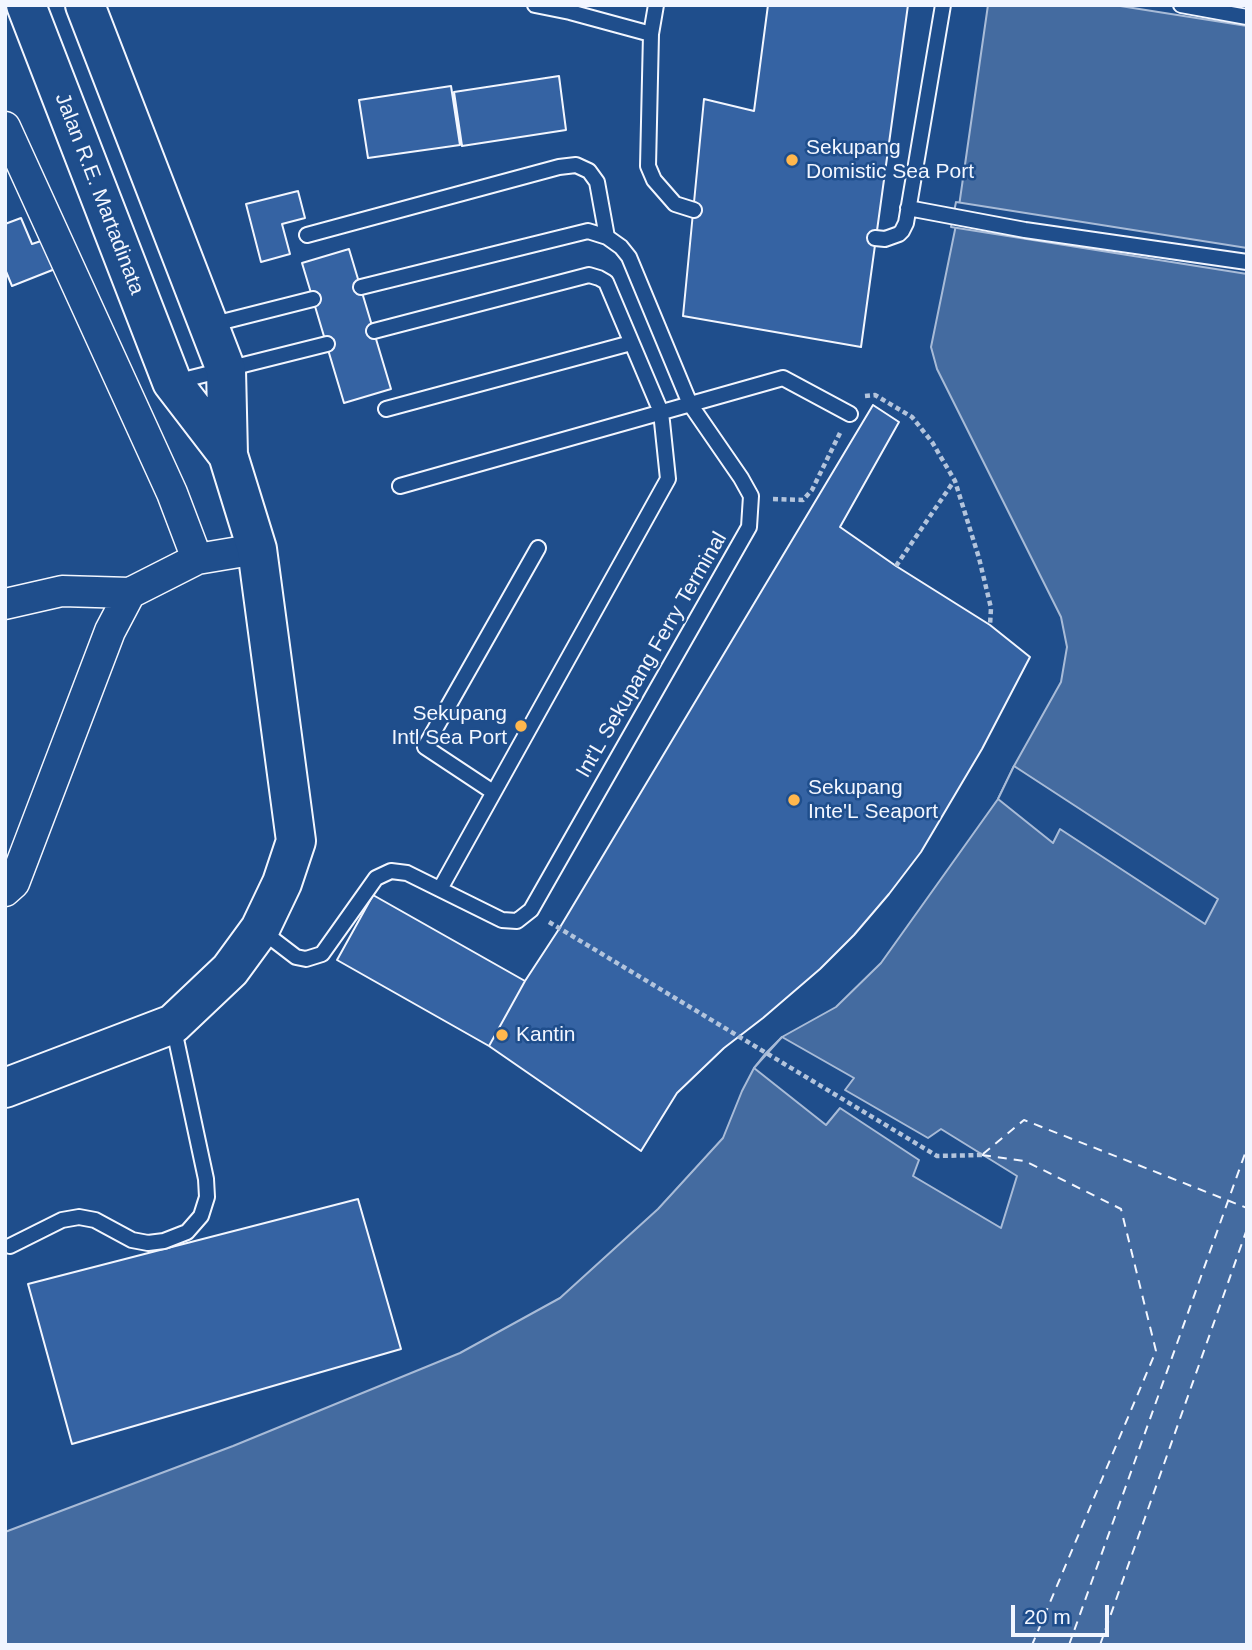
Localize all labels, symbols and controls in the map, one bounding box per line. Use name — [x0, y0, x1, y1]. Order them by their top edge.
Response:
street label: Jalan R.E. Martadinata — [49, 90, 149, 298]
place label: Sekupang Domistic Sea Port — [806, 135, 974, 185]
marker: Sekupang Domistic Sea Port — [784, 152, 800, 168]
street label: Int'L Sekupang Ferry Terminal — [571, 528, 733, 782]
place label: Sekupang Intl Sea Port — [391, 701, 507, 751]
marker: Sekupang Intl Sea Port — [513, 718, 529, 734]
place label: Sekupang Inte'L Seaport — [808, 775, 938, 825]
marker: Sekupang Inte'L Seaport — [786, 792, 802, 808]
place label: Kantin — [516, 1022, 576, 1048]
marker: Kantin — [494, 1027, 510, 1043]
scale bar — [1014, 1590, 1112, 1634]
text: 20 m — [1024, 1605, 1071, 1628]

